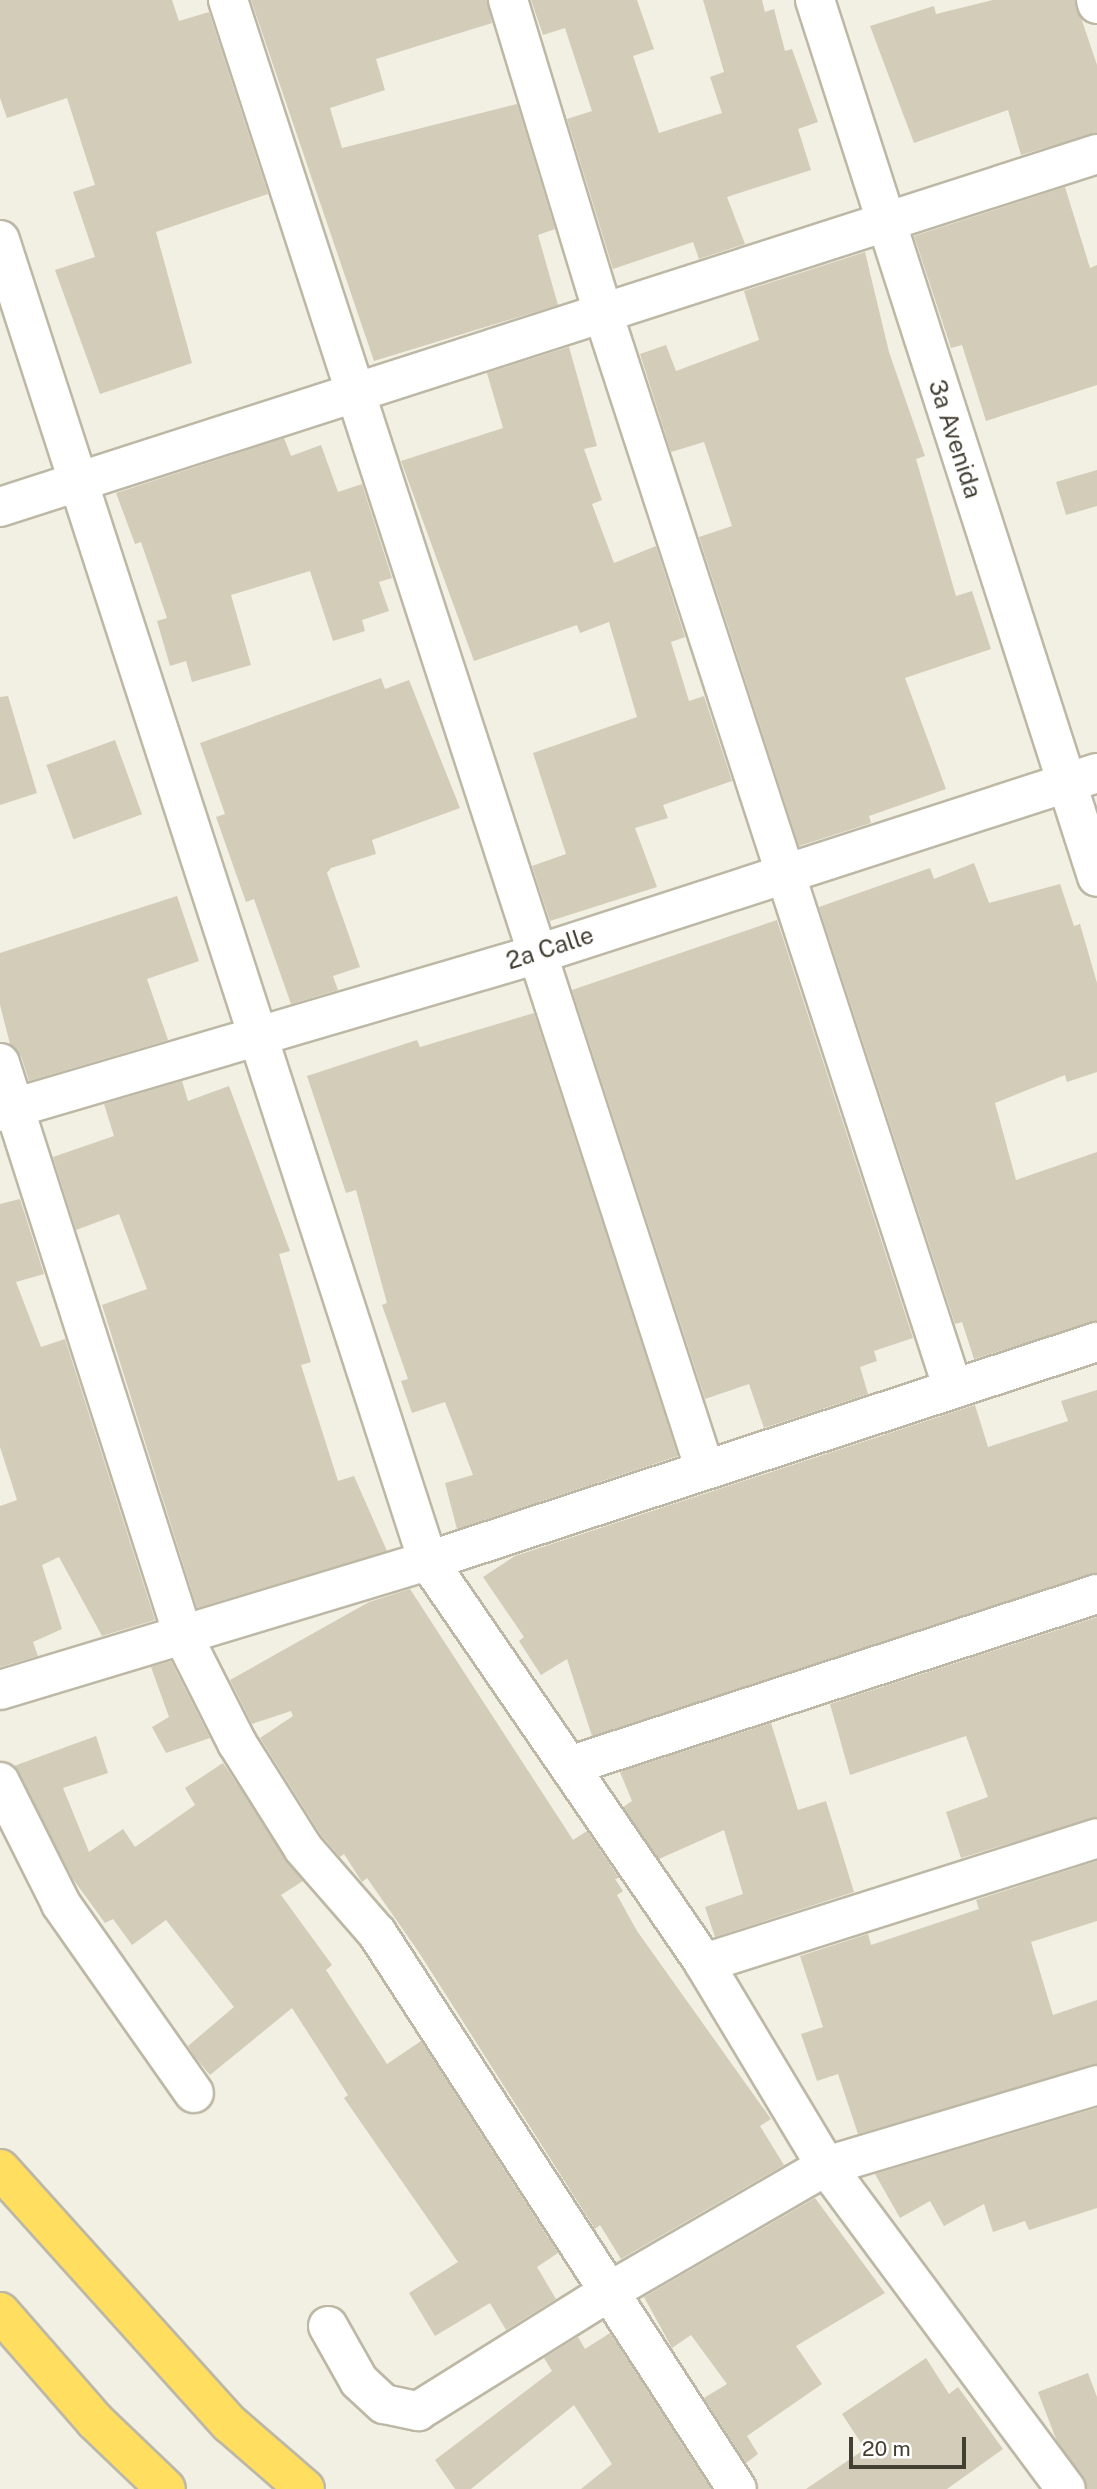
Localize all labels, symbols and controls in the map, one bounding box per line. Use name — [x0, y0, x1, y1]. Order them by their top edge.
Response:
street label: 3a Avenida — [922, 376, 988, 502]
street label: 2a Calle — [503, 920, 597, 976]
scale bar — [852, 2422, 969, 2466]
text: 20 m — [862, 2436, 911, 2461]

